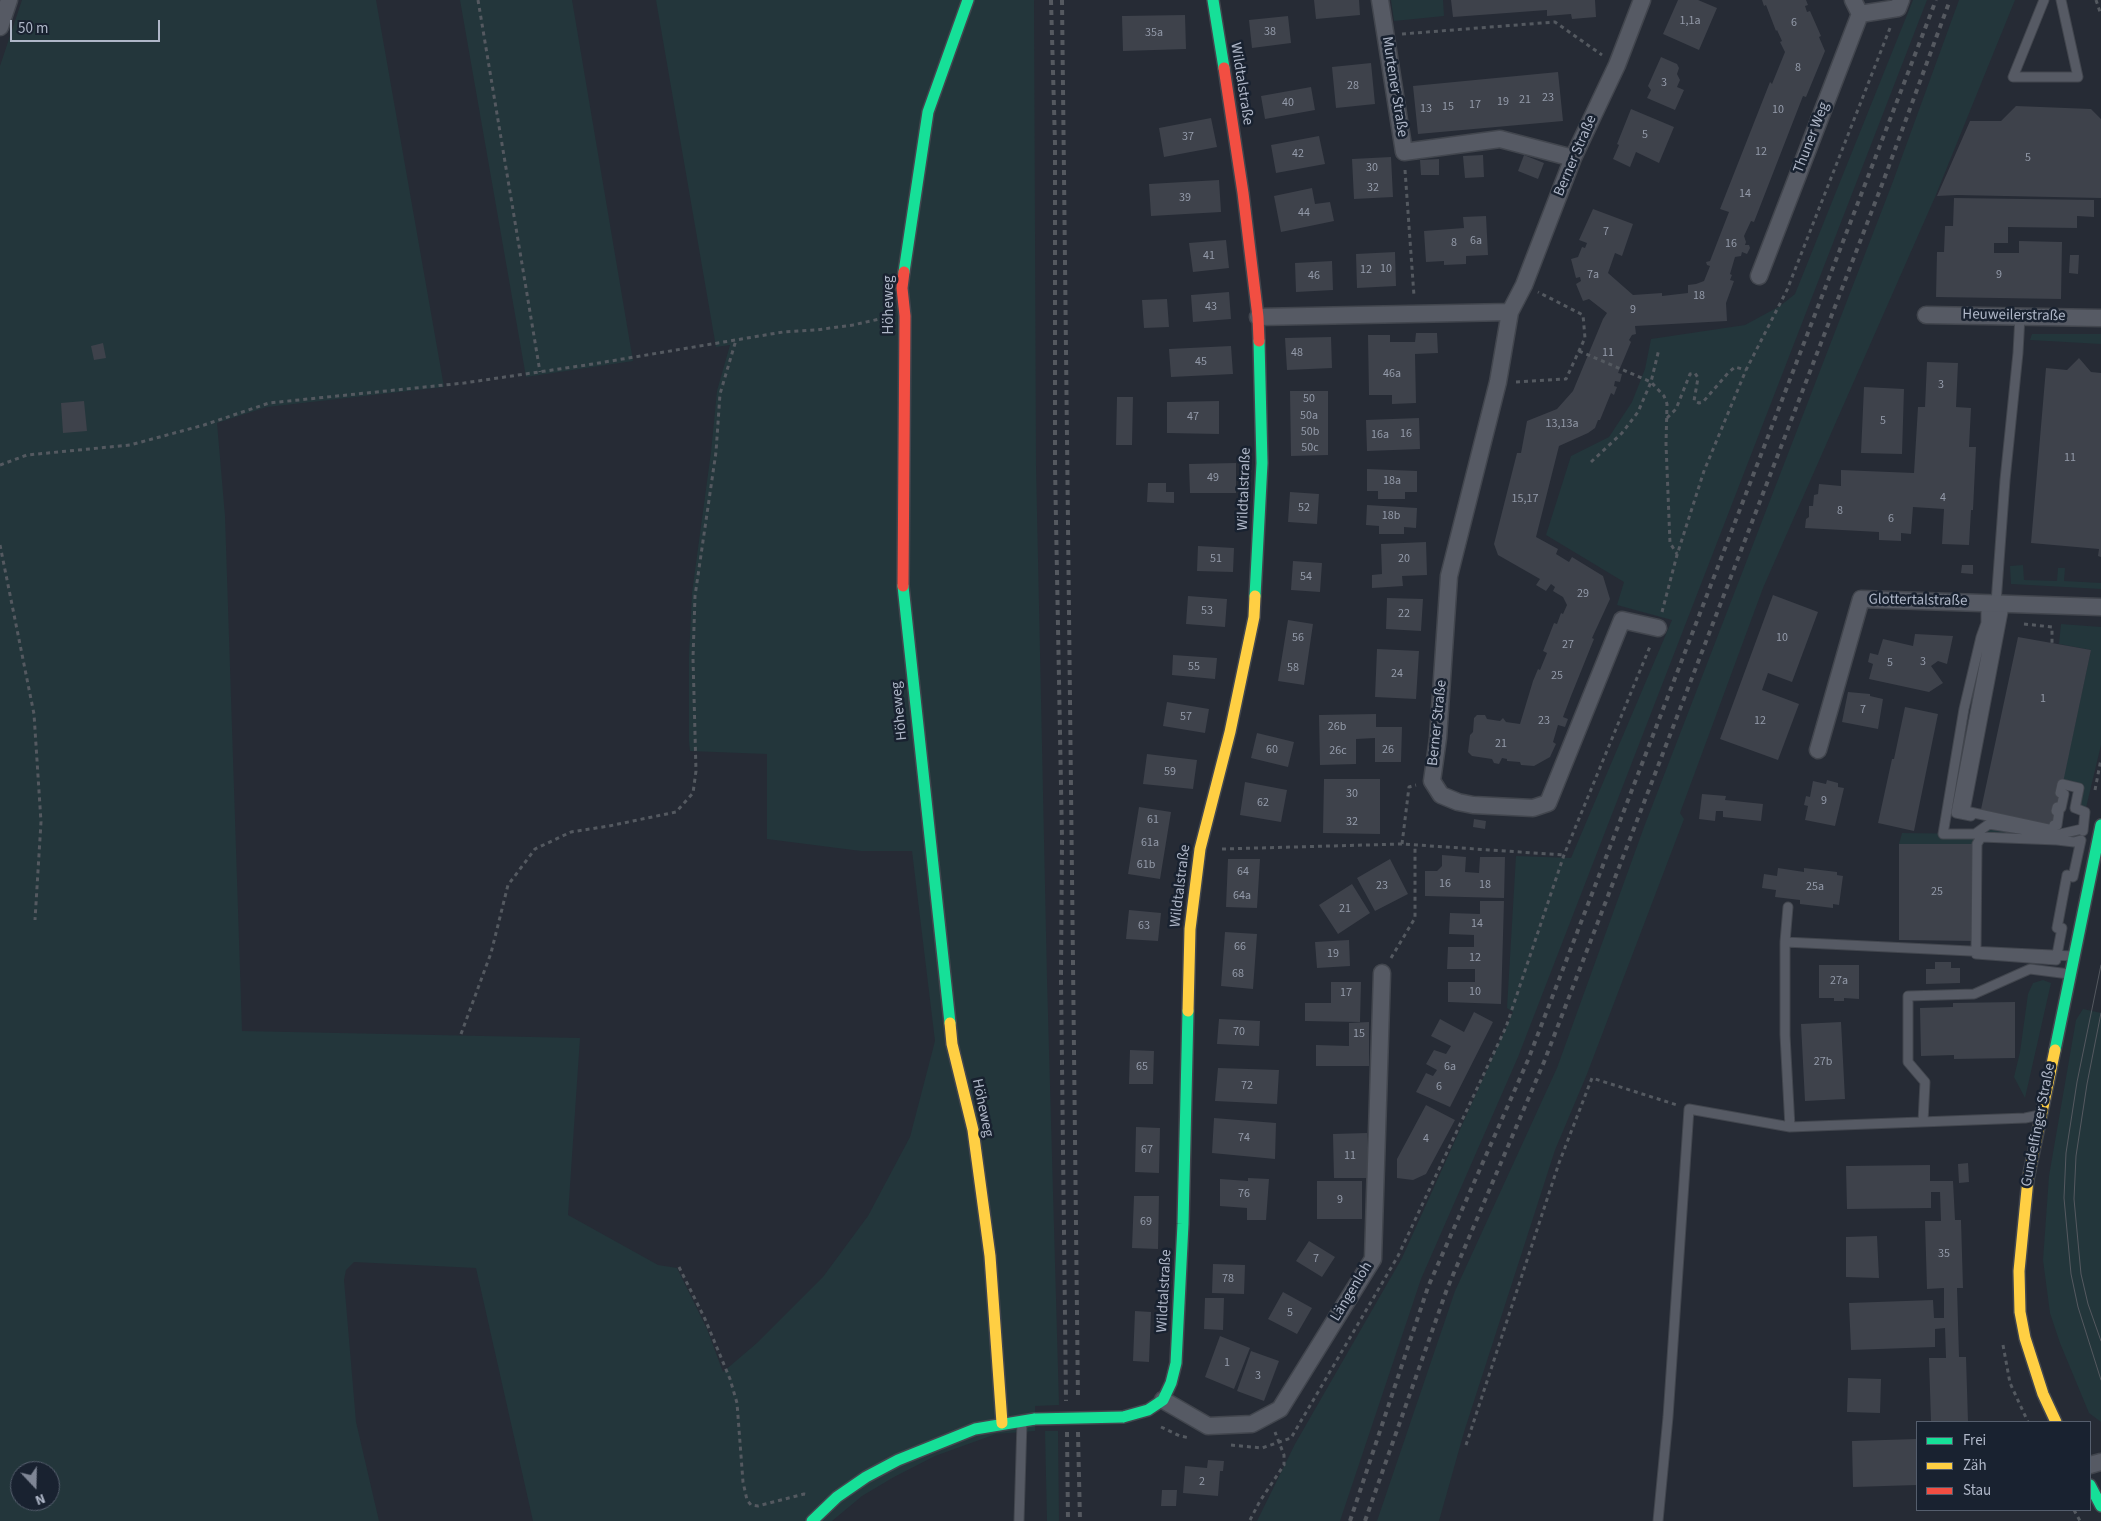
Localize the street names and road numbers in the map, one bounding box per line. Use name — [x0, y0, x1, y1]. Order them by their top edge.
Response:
street label: Murtener Straße — [1377, 35, 1411, 139]
street label: Wildtalstraße — [1226, 41, 1256, 127]
street label: Thuner Weg — [1790, 100, 1834, 176]
street label: Berner Straße — [1551, 113, 1601, 199]
street label: Höheweg — [881, 275, 899, 335]
street label: Heuweilerstraße — [1962, 306, 2066, 326]
street label: Wildtalstraße — [1235, 447, 1255, 531]
street label: Glottertalstraße — [1868, 591, 1968, 611]
street label: Berner Straße — [1425, 679, 1451, 767]
street label: Höheweg — [888, 681, 912, 741]
street label: Wildtalstraße — [1167, 844, 1195, 928]
street label: Gundelfinger Straße — [2018, 1062, 2060, 1188]
street label: Höheweg — [967, 1077, 997, 1139]
street label: Wildtalstraße — [1154, 1249, 1176, 1333]
street label: Längenloh — [1327, 1259, 1377, 1325]

